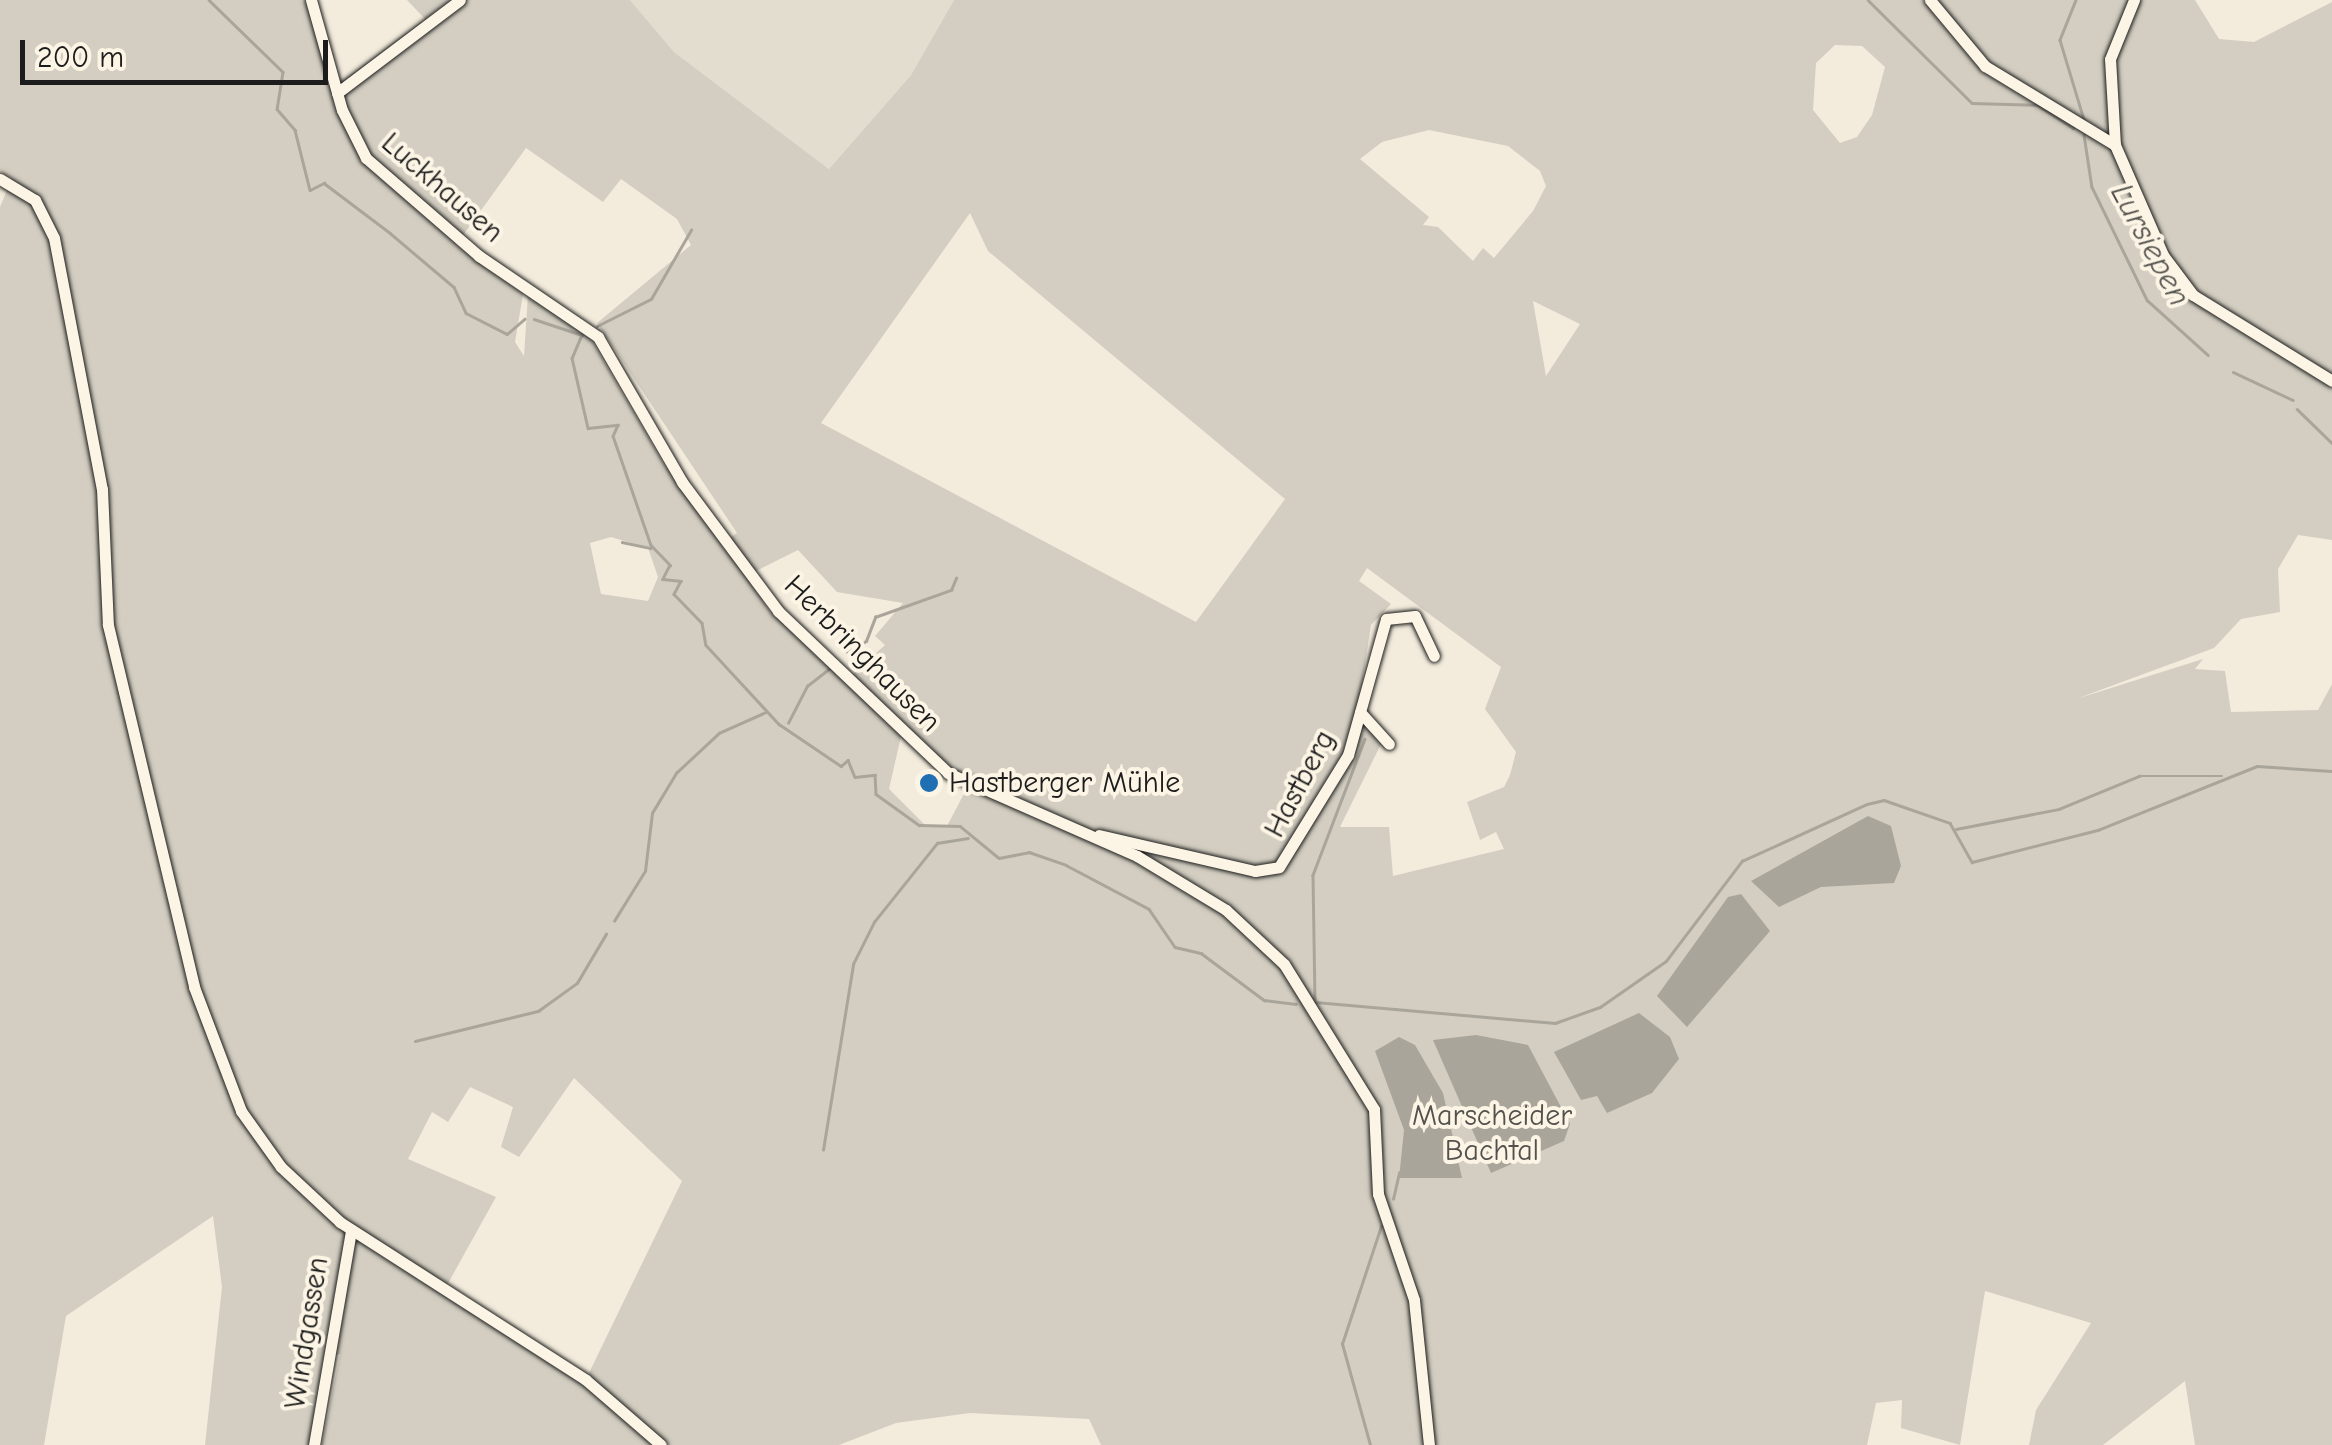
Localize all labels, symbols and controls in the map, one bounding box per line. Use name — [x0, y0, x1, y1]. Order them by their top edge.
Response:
scale bar — [25, 20, 332, 82]
text: 200 m — [37, 40, 124, 75]
street label: Luckhausen — [374, 125, 510, 251]
water label: Lursiepen — [2102, 177, 2198, 313]
street label: Herbringhausen — [776, 568, 948, 740]
street label: Hastberg — [1257, 724, 1343, 844]
place label: Hastberger Mühle — [949, 765, 1180, 801]
marker: Hastberger Mühle — [918, 772, 940, 794]
park label: Marscheider Bachtal — [1412, 1098, 1572, 1168]
street label: Windgassen — [277, 1255, 337, 1411]

